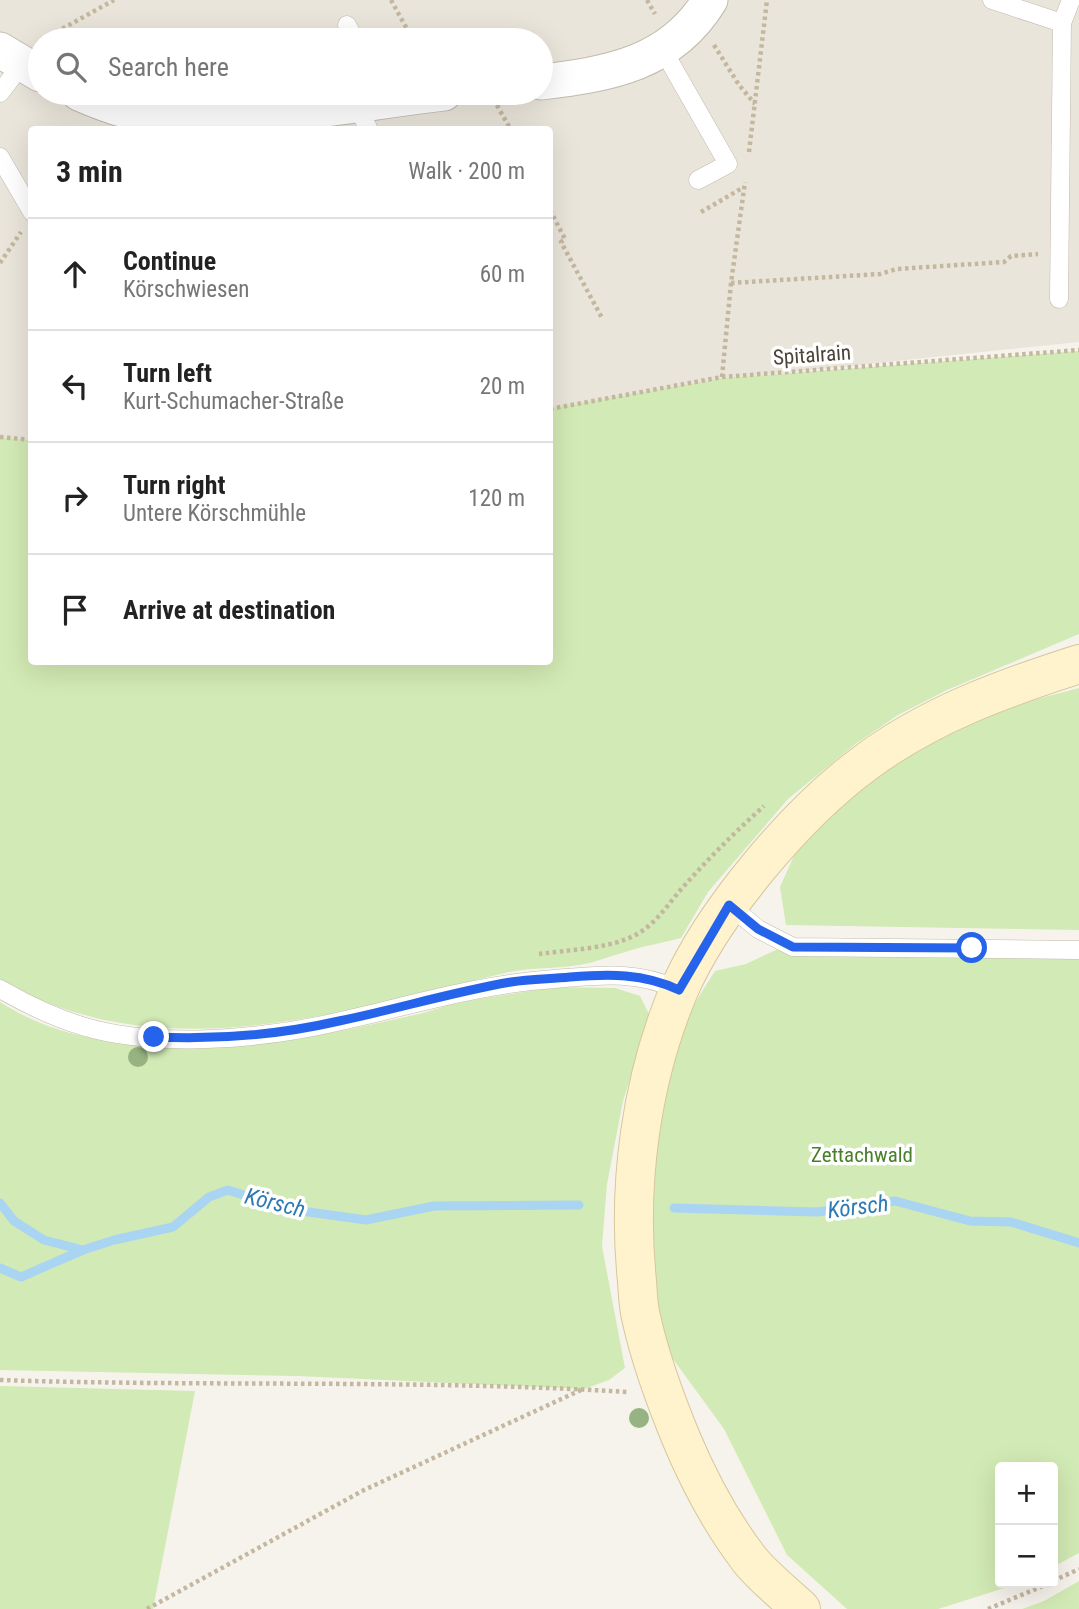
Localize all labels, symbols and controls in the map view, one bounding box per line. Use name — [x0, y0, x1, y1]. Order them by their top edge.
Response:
search box — [28, 28, 553, 105]
icon: search — [52, 48, 90, 86]
text: Search here — [108, 52, 229, 82]
text: 3 min — [56, 154, 123, 189]
text: Walk · 200 m — [408, 158, 525, 185]
text: Continue — [123, 246, 216, 276]
icon: ahead — [56, 255, 94, 293]
text: 60 m — [480, 261, 525, 288]
text: Körschwiesen — [123, 276, 249, 303]
street label: Spitalrain — [772, 340, 852, 370]
text: Turn left — [123, 358, 212, 388]
icon: left — [56, 367, 94, 405]
text: 20 m — [480, 373, 525, 400]
text: Kurt-Schumacher-Straße — [123, 388, 344, 415]
text: Turn right — [123, 470, 225, 500]
icon: right — [56, 479, 94, 517]
text: 120 m — [468, 485, 525, 512]
text: Untere Körschmühle — [123, 500, 306, 527]
icon: arrive — [56, 591, 94, 629]
text: Arrive at destination — [123, 595, 335, 625]
route start — [956, 932, 987, 963]
route end — [138, 1021, 169, 1052]
park label: Zettachwald — [811, 1143, 913, 1167]
water label: Körsch — [242, 1183, 308, 1223]
water label: Körsch — [826, 1190, 890, 1224]
map controls — [995, 1462, 1058, 1588]
button: + — [995, 1462, 1058, 1525]
button: − — [995, 1525, 1058, 1588]

